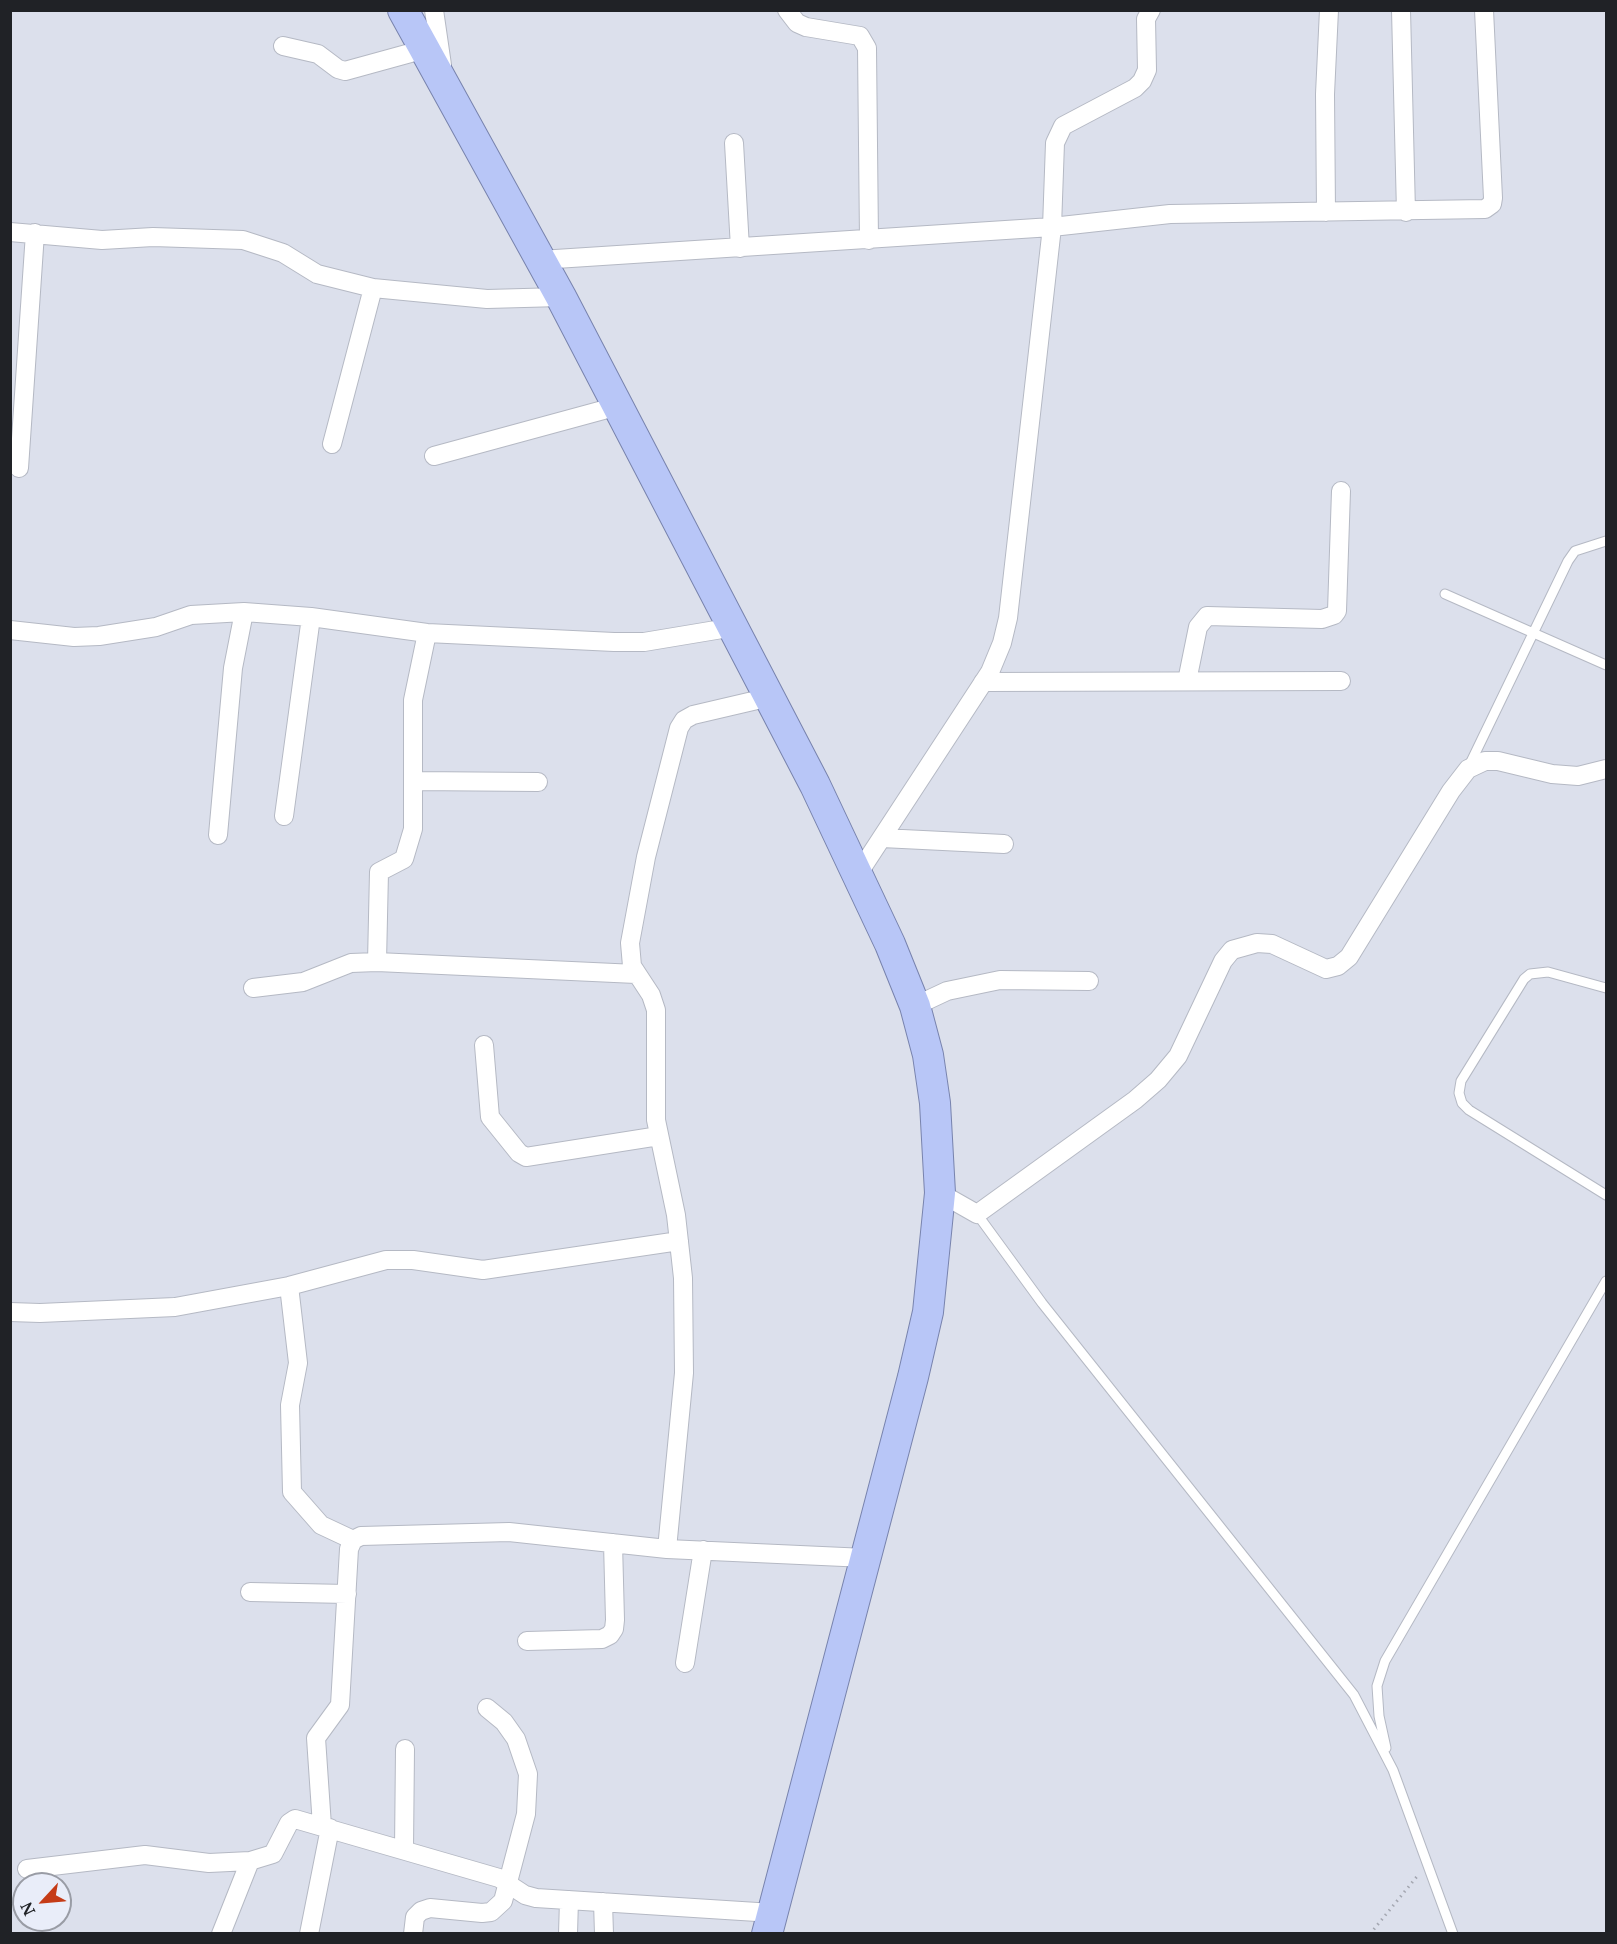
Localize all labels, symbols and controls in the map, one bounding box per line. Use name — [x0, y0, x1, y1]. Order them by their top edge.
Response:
north arrow — [12, 1872, 72, 1932]
text: N — [15, 1899, 40, 1920]

